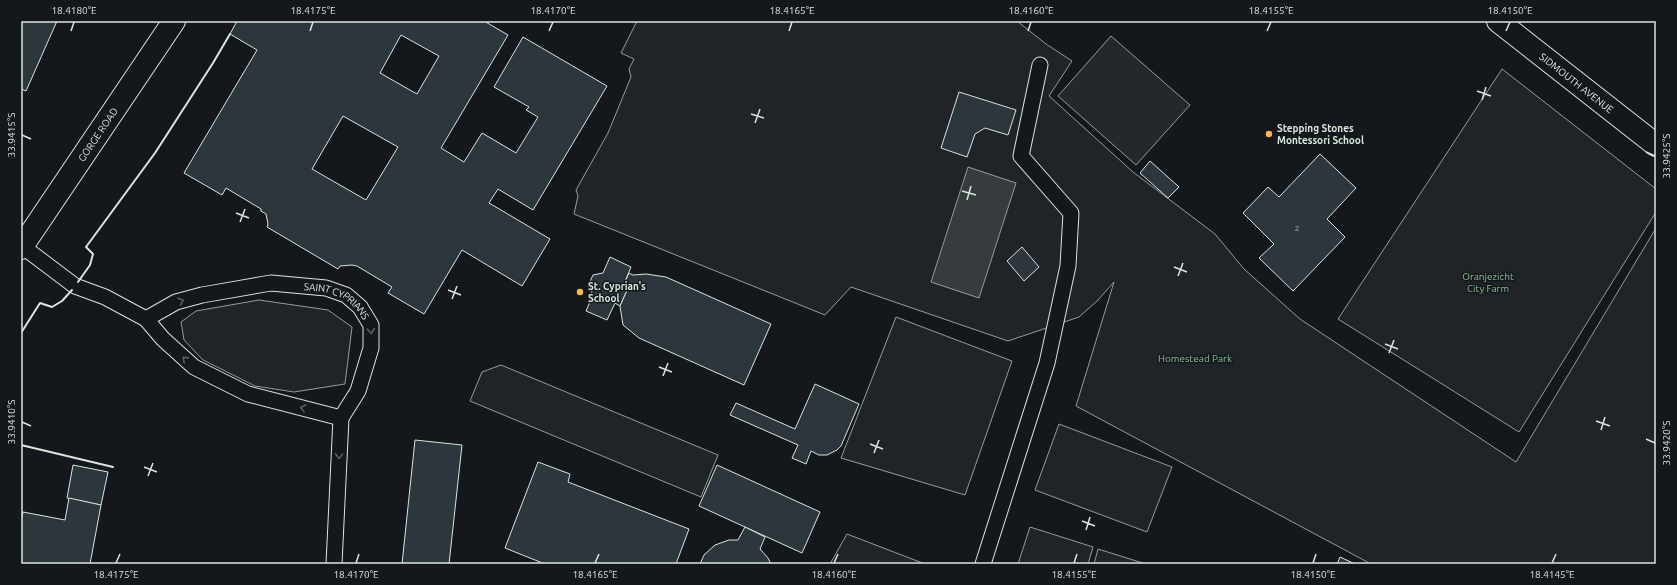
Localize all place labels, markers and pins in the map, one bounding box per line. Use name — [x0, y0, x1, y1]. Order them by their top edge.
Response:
place label: Stepping Stones Montessori School — [1277, 123, 1364, 146]
marker: Stepping Stones Montessori School — [1264, 129, 1274, 139]
place label: St. Cyprian's School — [588, 281, 646, 304]
marker: St. Cyprian's School — [575, 287, 585, 297]

